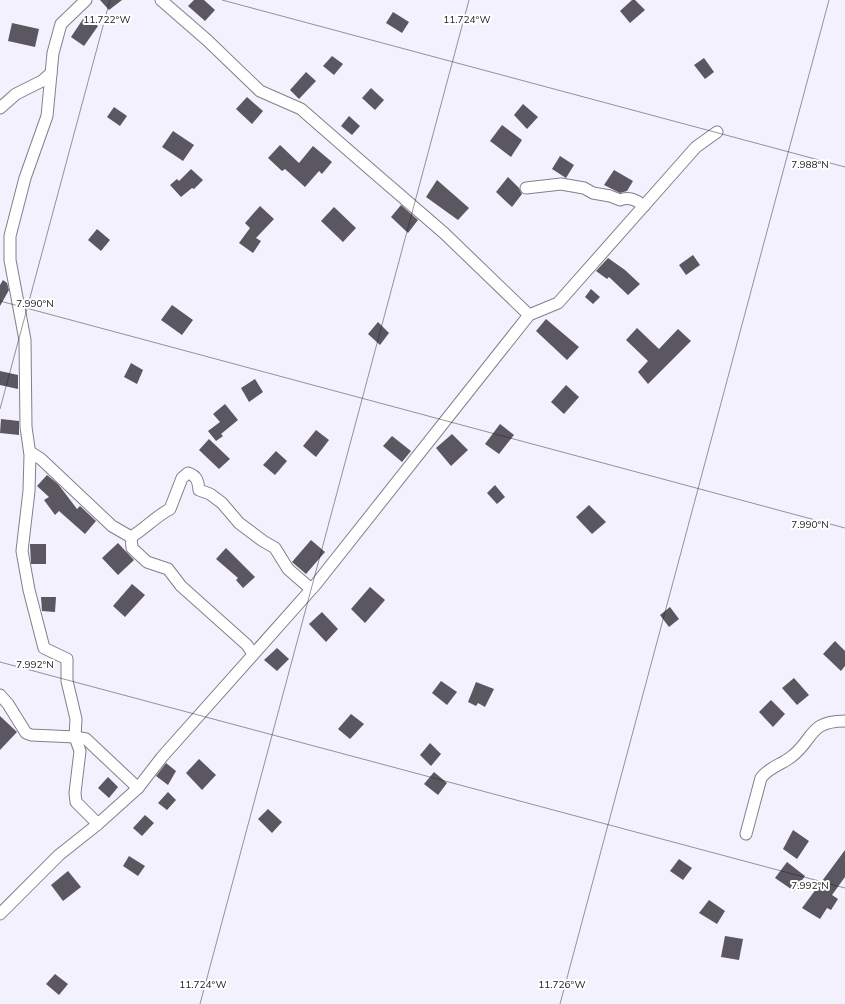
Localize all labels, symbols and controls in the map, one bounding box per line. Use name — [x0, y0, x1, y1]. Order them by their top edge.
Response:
text: 11.722°W — [83, 13, 131, 26]
text: 11.724°W — [443, 13, 491, 26]
text: 7.988°N — [791, 158, 829, 171]
text: 7.990°N — [16, 297, 54, 310]
text: 7.990°N — [791, 518, 829, 531]
text: 7.992°N — [16, 658, 54, 671]
text: 7.992°N — [791, 879, 829, 892]
text: 11.724°W — [179, 978, 227, 991]
text: 11.726°W — [538, 978, 586, 991]

